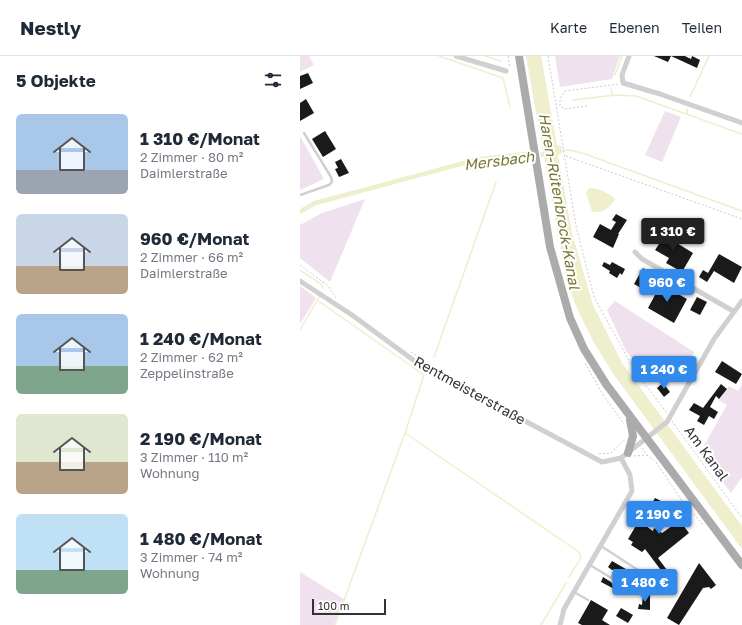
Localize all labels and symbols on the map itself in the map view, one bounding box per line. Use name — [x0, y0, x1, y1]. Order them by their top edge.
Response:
water label: Haren-Rütenbrock-Kanal — [536, 111, 585, 292]
water label: Mersbach — [463, 147, 536, 173]
pin: 1 310 € — [636, 218, 710, 252]
pin: 960 € — [639, 269, 695, 303]
street label: Rentmeisterstraße — [411, 352, 529, 428]
pin: 1 240 € — [627, 356, 701, 390]
street label: Am Kanal — [681, 422, 733, 484]
pin: 2 190 € — [622, 501, 696, 535]
pin: 1 480 € — [608, 569, 682, 603]
scale bar — [312, 597, 386, 616]

